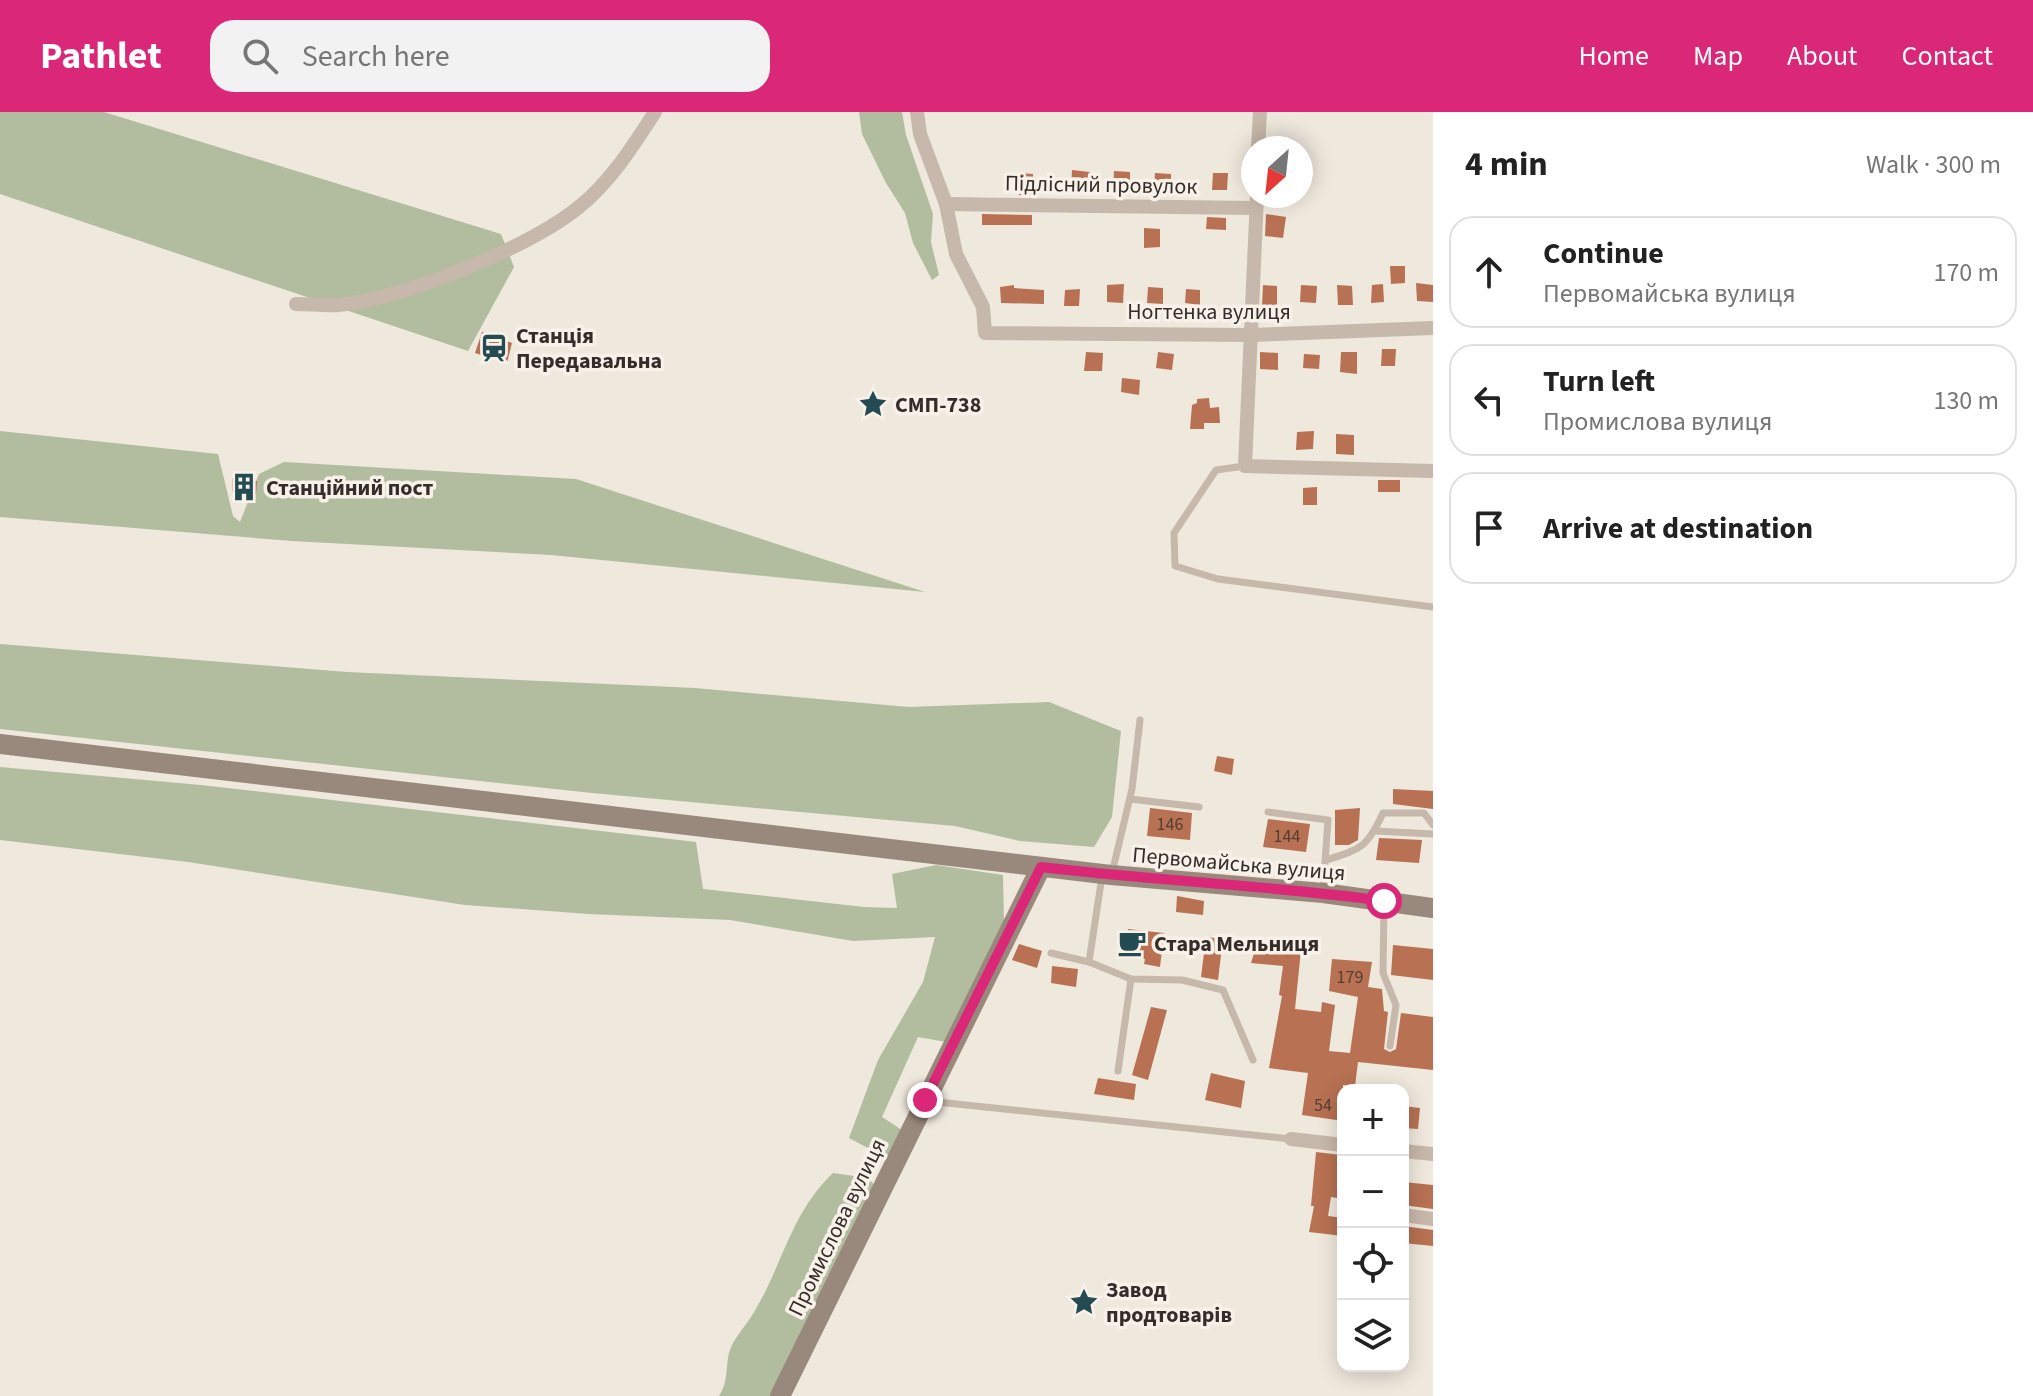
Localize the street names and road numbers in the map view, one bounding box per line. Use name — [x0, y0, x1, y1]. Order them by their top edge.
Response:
street label: Підлісний провулок — [1004, 167, 1198, 203]
street label: Ногтенка вулиця — [1127, 296, 1291, 328]
street label: Первомайська вулиця — [1131, 839, 1347, 889]
street label: Промислова вулиця — [780, 1133, 894, 1322]

